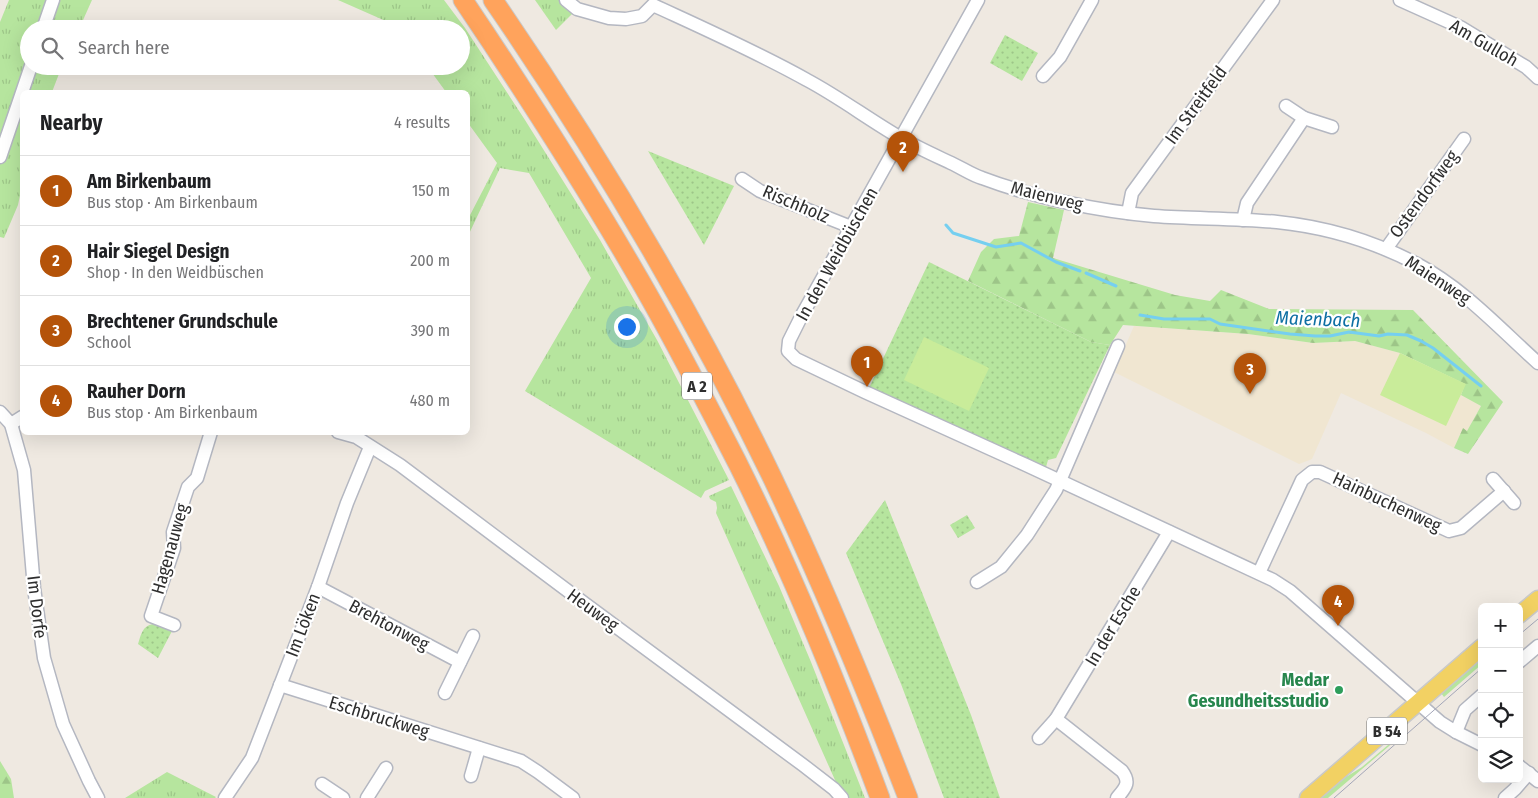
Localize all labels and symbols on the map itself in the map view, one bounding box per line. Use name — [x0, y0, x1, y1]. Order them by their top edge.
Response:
street label: Am Gulloh — [1446, 15, 1522, 71]
street label: Im Streitfeld — [1160, 62, 1232, 148]
pin: 2 — [887, 131, 919, 172]
street label: Ostendorfweg — [1385, 145, 1463, 242]
street label: Maienweg — [1009, 176, 1086, 216]
street label: Rischholz — [759, 180, 833, 228]
street label: In den Weidbüschen — [791, 183, 883, 325]
street label: Maienweg — [1401, 251, 1475, 310]
water label: Maienbach — [1275, 306, 1361, 332]
your location — [614, 314, 640, 340]
pin: 1 — [851, 346, 883, 387]
pin: 3 — [1234, 353, 1266, 394]
road number: A 2 — [682, 372, 712, 400]
street label: Hainbuchenweg — [1329, 467, 1445, 537]
street label: Hagenauweg — [147, 501, 194, 597]
street label: Im Dorfe — [22, 574, 52, 640]
street label: In der Esche — [1080, 582, 1146, 670]
street label: Heuweg — [563, 584, 624, 636]
pin: 4 — [1322, 585, 1354, 626]
street label: Im Löken — [281, 590, 325, 660]
street label: Brehtonweg — [345, 595, 433, 656]
place label: Medar Gesundheitsstudio — [1188, 669, 1329, 712]
marker: Medar Gesundheitsstudio — [1333, 684, 1345, 696]
street label: Eschbruckweg — [326, 691, 432, 743]
road number: B 54 — [1367, 718, 1407, 744]

